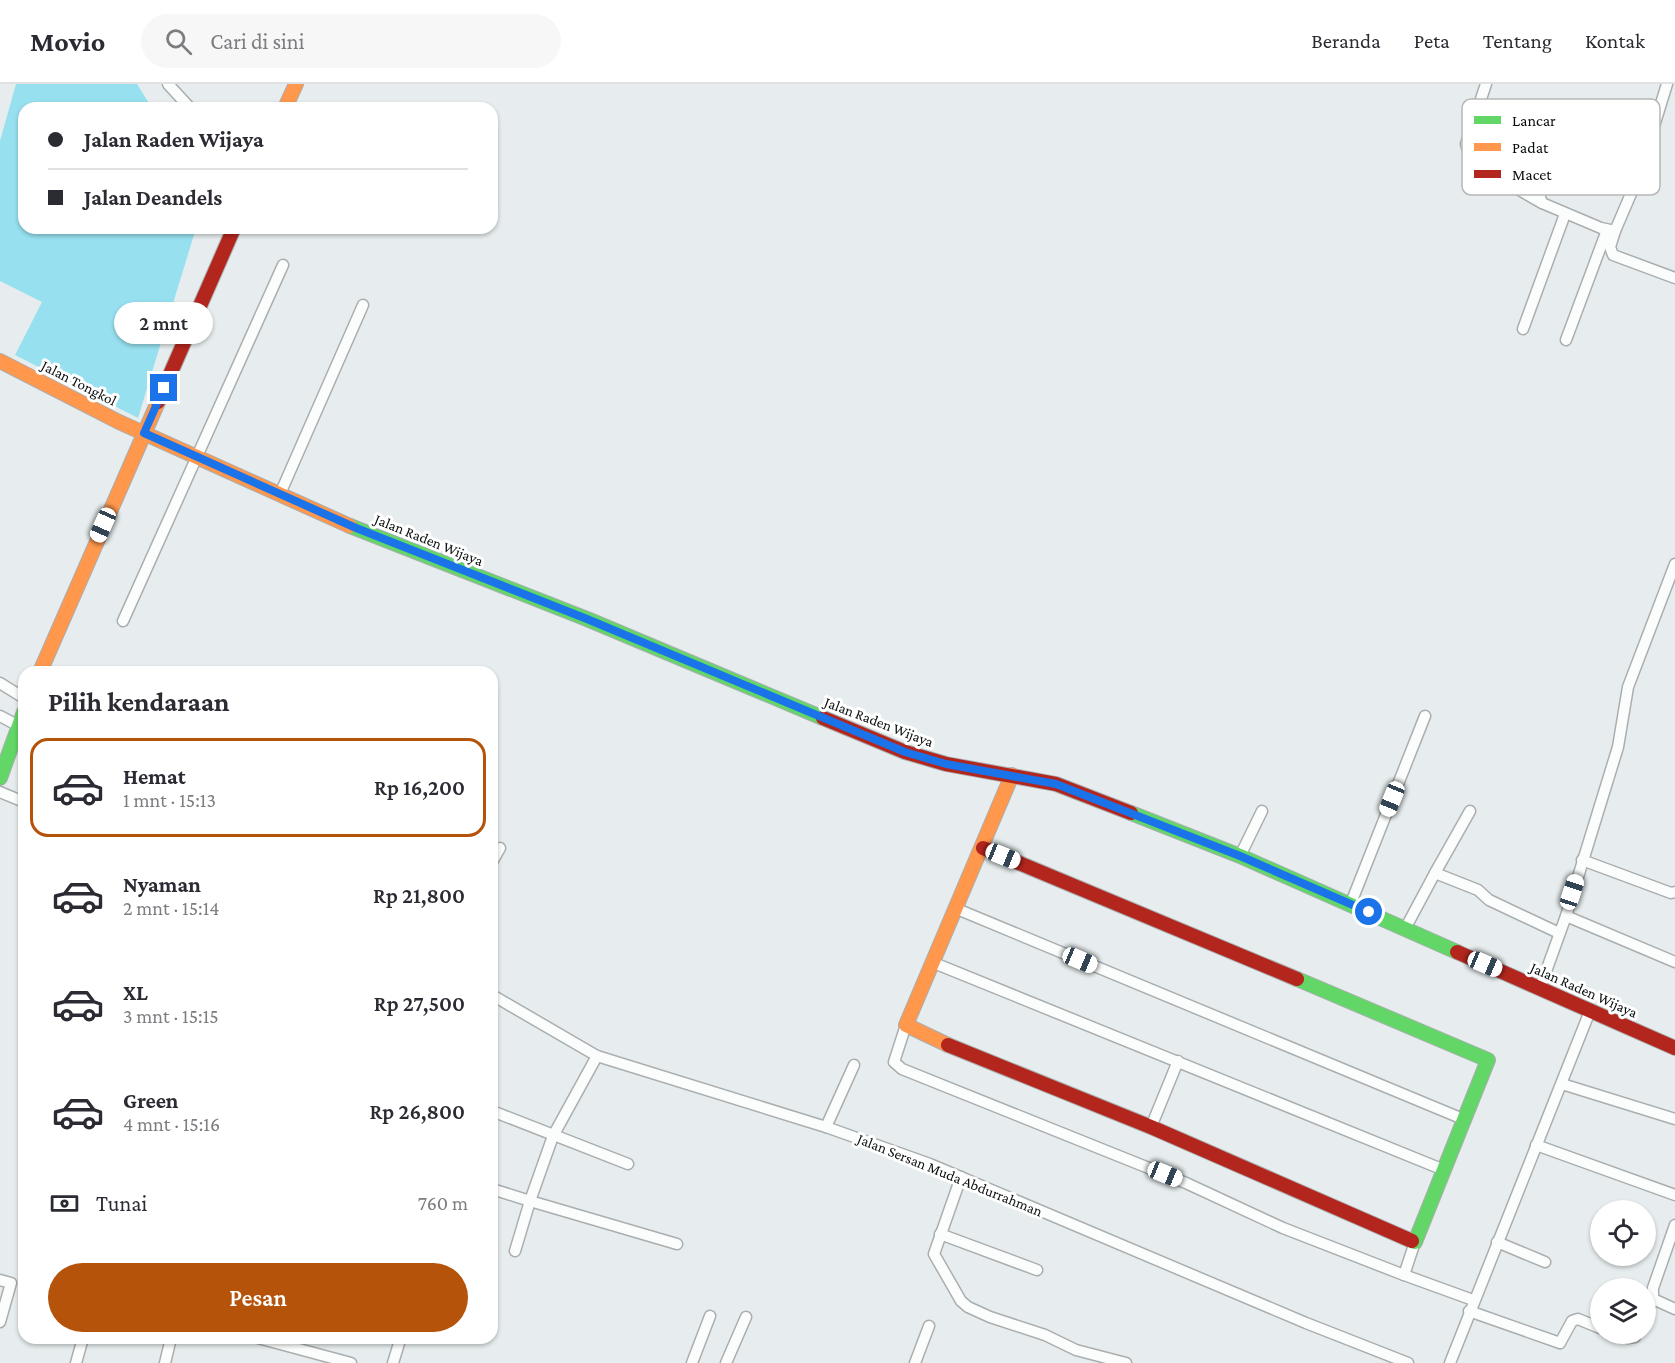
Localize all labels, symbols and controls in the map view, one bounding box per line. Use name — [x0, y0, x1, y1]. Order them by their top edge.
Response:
search box — [141, 14, 561, 68]
icon: search — [162, 25, 195, 58]
text: Movio — [30, 26, 105, 57]
text: Cari di sini — [210, 29, 304, 54]
text: Beranda — [1311, 29, 1381, 53]
text: Peta — [1414, 29, 1450, 53]
text: Tentang — [1483, 29, 1552, 53]
text: Kontak — [1585, 29, 1645, 53]
legend — [1462, 99, 1660, 195]
text: Lancar — [1512, 112, 1556, 129]
text: Jalan Raden Wijaya — [84, 127, 264, 152]
text: Padat — [1512, 139, 1549, 156]
text: Macet — [1512, 166, 1552, 183]
text: Jalan Deandels — [84, 185, 222, 210]
callout: 2 mnt — [114, 301, 213, 343]
text: 2 mnt — [139, 312, 188, 334]
street label: Jalan Tongkol — [37, 356, 119, 410]
route end — [150, 374, 177, 401]
car — [87, 505, 119, 545]
street label: Jalan Raden Wijaya — [370, 510, 486, 570]
text: Pilih kendaraan — [48, 687, 230, 717]
street label: Jalan Raden Wijaya — [820, 693, 936, 751]
icon: car — [51, 761, 105, 815]
text: Hemat — [123, 764, 186, 789]
text: Rp 16,200 — [374, 775, 465, 800]
car — [1377, 779, 1407, 819]
text: 1 mnt · 15:13 — [123, 789, 216, 811]
car — [983, 841, 1023, 871]
icon: car — [51, 869, 105, 923]
text: Nyaman — [123, 872, 201, 897]
car — [1558, 872, 1586, 912]
text: Rp 21,800 — [373, 883, 465, 908]
text: 2 mnt · 15:14 — [123, 897, 220, 919]
route start — [1355, 898, 1382, 925]
car — [1060, 945, 1100, 975]
car — [1465, 949, 1505, 979]
street label: Jalan Raden Wijaya — [1526, 958, 1640, 1022]
icon: car — [51, 977, 105, 1031]
text: XL — [123, 980, 148, 1005]
text: Rp 27,500 — [374, 991, 465, 1016]
text: 3 mnt · 15:15 — [123, 1005, 219, 1027]
icon: car — [51, 1085, 105, 1139]
text: Green — [123, 1088, 179, 1113]
text: Rp 26,800 — [369, 1099, 465, 1124]
text: 4 mnt · 15:16 — [123, 1113, 220, 1135]
street label: Jalan Sersan Muda Abdurrahman — [853, 1130, 1045, 1220]
car — [1145, 1159, 1185, 1189]
icon: cash — [48, 1187, 81, 1220]
text: Tunai — [96, 1191, 147, 1216]
text: 760 m — [418, 1192, 468, 1214]
map controls — [1590, 1200, 1656, 1344]
button: locate — [1590, 1200, 1656, 1266]
button: Pesan — [48, 1263, 468, 1332]
button: layers — [1590, 1278, 1656, 1344]

